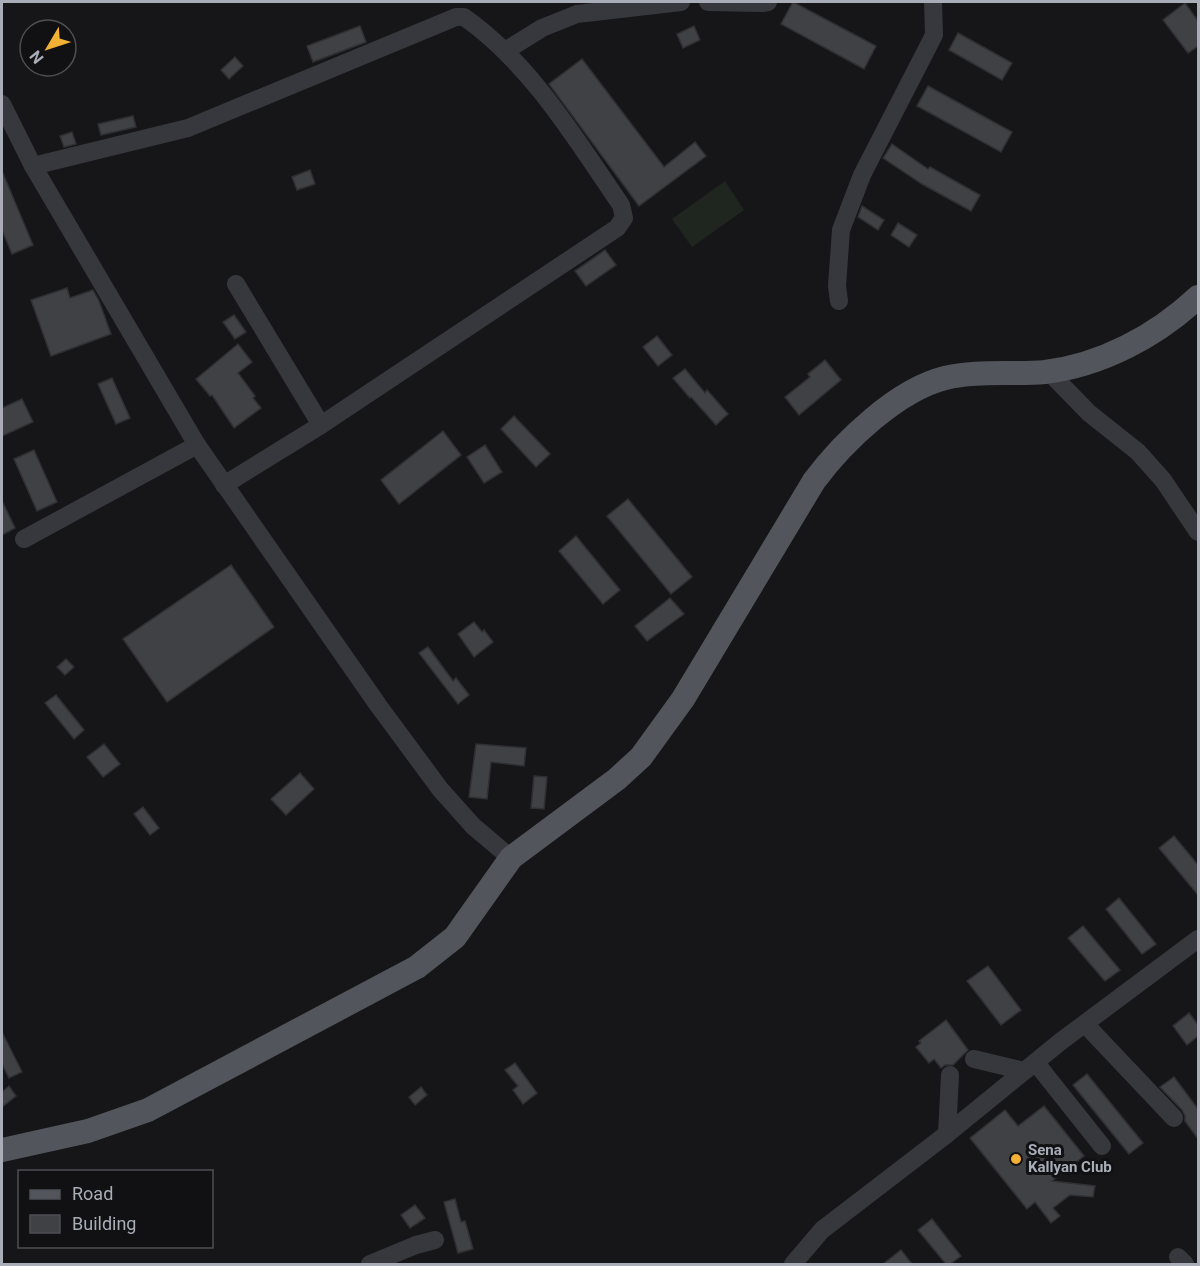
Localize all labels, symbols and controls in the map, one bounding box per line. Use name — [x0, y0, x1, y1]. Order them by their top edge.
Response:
north arrow — [18, 18, 78, 78]
text: N — [26, 47, 48, 67]
place label: Sena Kallyan Club — [1028, 1141, 1112, 1176]
marker: Sena Kallyan Club — [1009, 1152, 1023, 1166]
legend — [18, 1170, 213, 1248]
text: Road — [72, 1183, 113, 1204]
text: Building — [72, 1213, 136, 1234]

